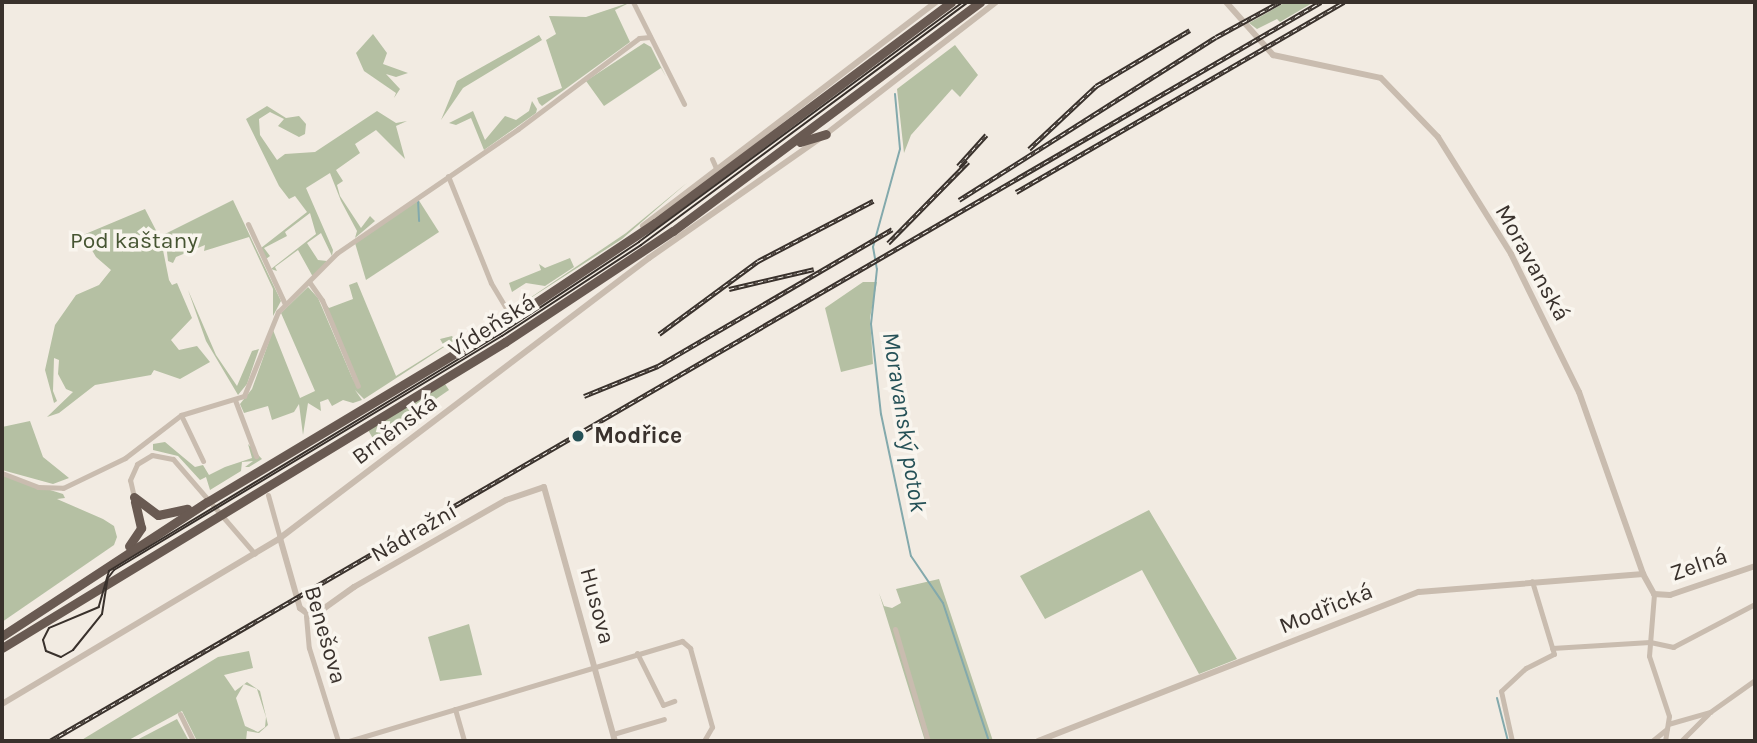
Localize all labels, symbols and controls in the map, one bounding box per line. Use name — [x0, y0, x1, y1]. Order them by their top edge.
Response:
street label: Moravanská — [1489, 200, 1575, 326]
park label: Pod kaštany — [70, 227, 198, 255]
street label: Vídeňská — [444, 289, 540, 363]
water label: Moravanský potok — [876, 330, 932, 514]
street label: Brněnská — [347, 389, 443, 471]
place label: Modřice — [594, 422, 682, 450]
marker: Modřice — [568, 426, 588, 446]
street label: Nádražní — [366, 497, 462, 569]
street label: Zelná — [1667, 542, 1731, 588]
street label: Husova — [574, 565, 620, 647]
street label: Modřická — [1275, 578, 1377, 640]
street label: Benešova — [298, 583, 352, 687]

